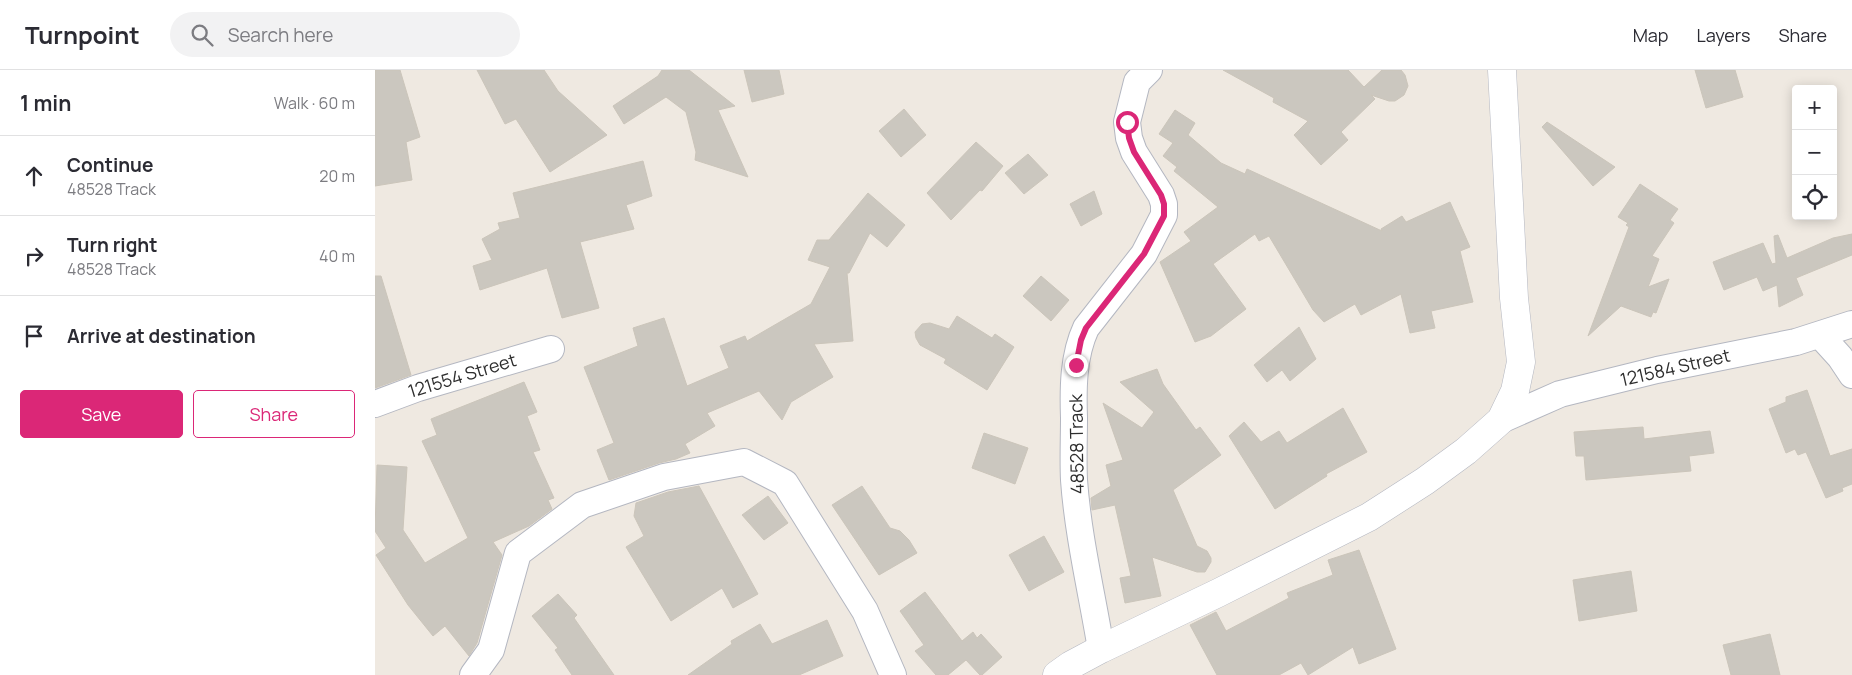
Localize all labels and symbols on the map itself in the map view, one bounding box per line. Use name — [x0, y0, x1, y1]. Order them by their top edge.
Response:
route start — [1116, 111, 1139, 134]
street label: 121584 Street — [1618, 343, 1732, 391]
street label: 121554 Street — [405, 347, 519, 403]
route end — [1065, 354, 1088, 377]
street label: 48528 Track — [1063, 393, 1089, 494]

